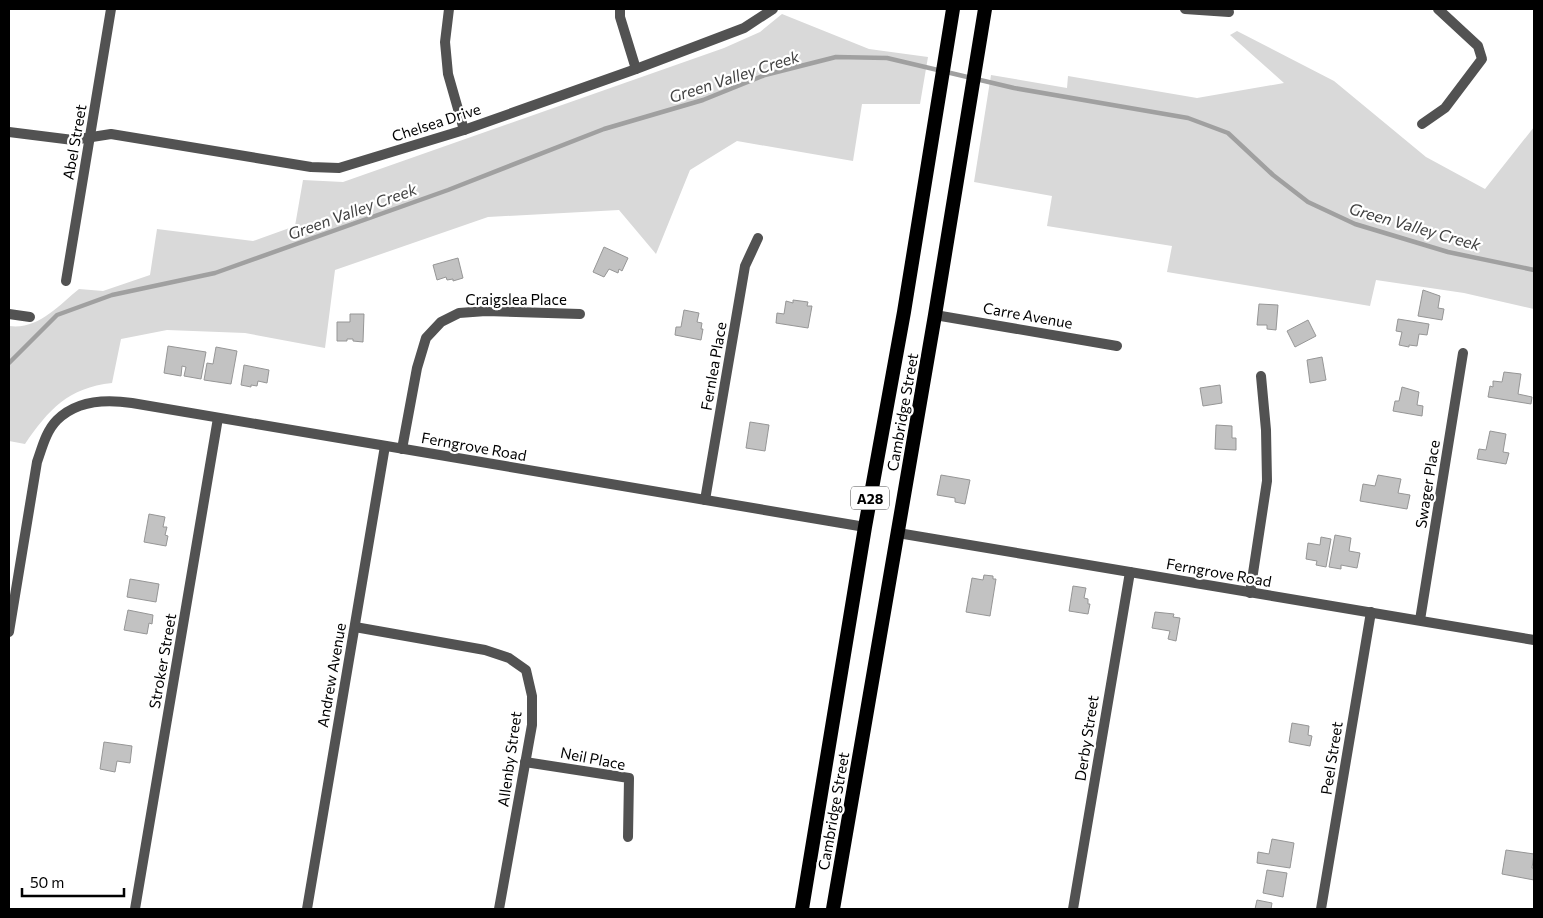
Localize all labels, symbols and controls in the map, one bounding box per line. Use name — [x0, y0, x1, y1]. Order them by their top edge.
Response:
water label: Green Valley Creek — [666, 46, 802, 106]
street label: Chelsea Drive — [389, 99, 483, 145]
street label: Abel Street — [59, 103, 89, 181]
water label: Green Valley Creek — [285, 179, 419, 243]
water label: Green Valley Creek — [1347, 198, 1483, 254]
street label: Craigslea Place — [465, 290, 567, 308]
street label: Carre Avenue — [982, 298, 1074, 332]
street label: Fernlea Place — [696, 320, 730, 412]
street label: Cambridge Street — [883, 351, 921, 473]
street label: Ferngrove Road — [420, 428, 528, 464]
street label: Swager Place — [1411, 438, 1443, 530]
road number: A28 — [851, 486, 889, 509]
street label: Ferngrove Road — [1165, 554, 1273, 590]
street label: Stroker Street — [145, 612, 179, 710]
street label: Andrew Avenue — [313, 621, 349, 729]
street label: Derby Street — [1070, 694, 1102, 782]
street label: Allenby Street — [493, 710, 525, 808]
street label: Peel Street — [1316, 720, 1346, 796]
street label: Neil Place — [559, 743, 627, 773]
street label: Cambridge Street — [814, 750, 852, 872]
scale bar — [22, 866, 125, 898]
text: 50 m — [30, 873, 64, 891]

